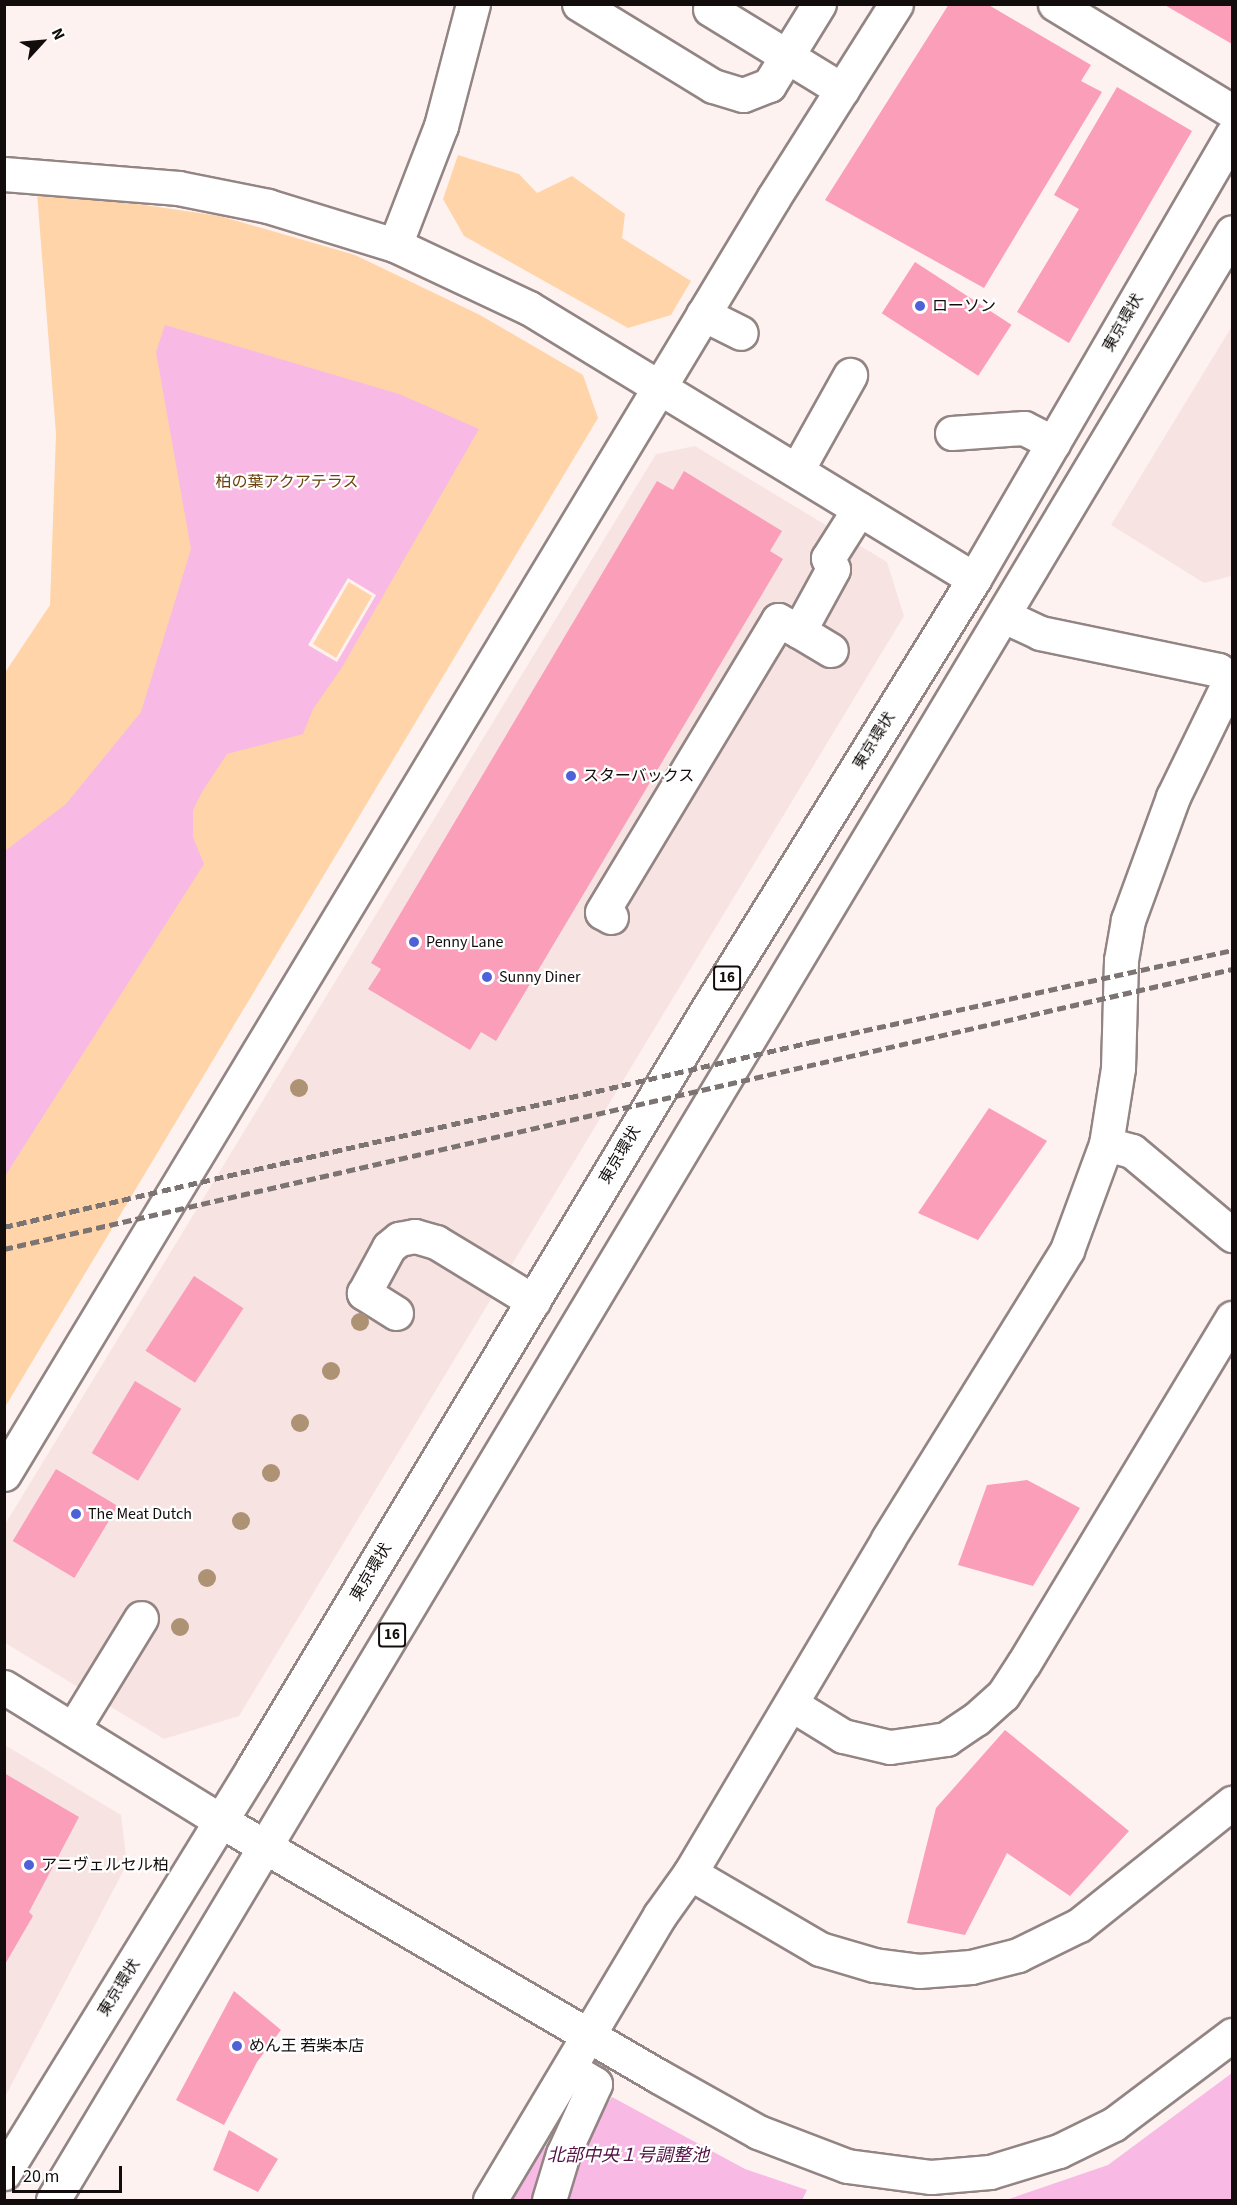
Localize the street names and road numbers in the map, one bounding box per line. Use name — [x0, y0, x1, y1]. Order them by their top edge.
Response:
street label: 東京環状 — [1099, 290, 1147, 356]
street label: 東京環状 — [849, 709, 899, 773]
road number: 16 — [712, 966, 742, 990]
street label: 東京環状 — [595, 1123, 645, 1187]
street label: 東京環状 — [346, 1540, 396, 1604]
road number: 16 — [377, 1623, 407, 1647]
street label: 東京環状 — [94, 1956, 144, 2020]

